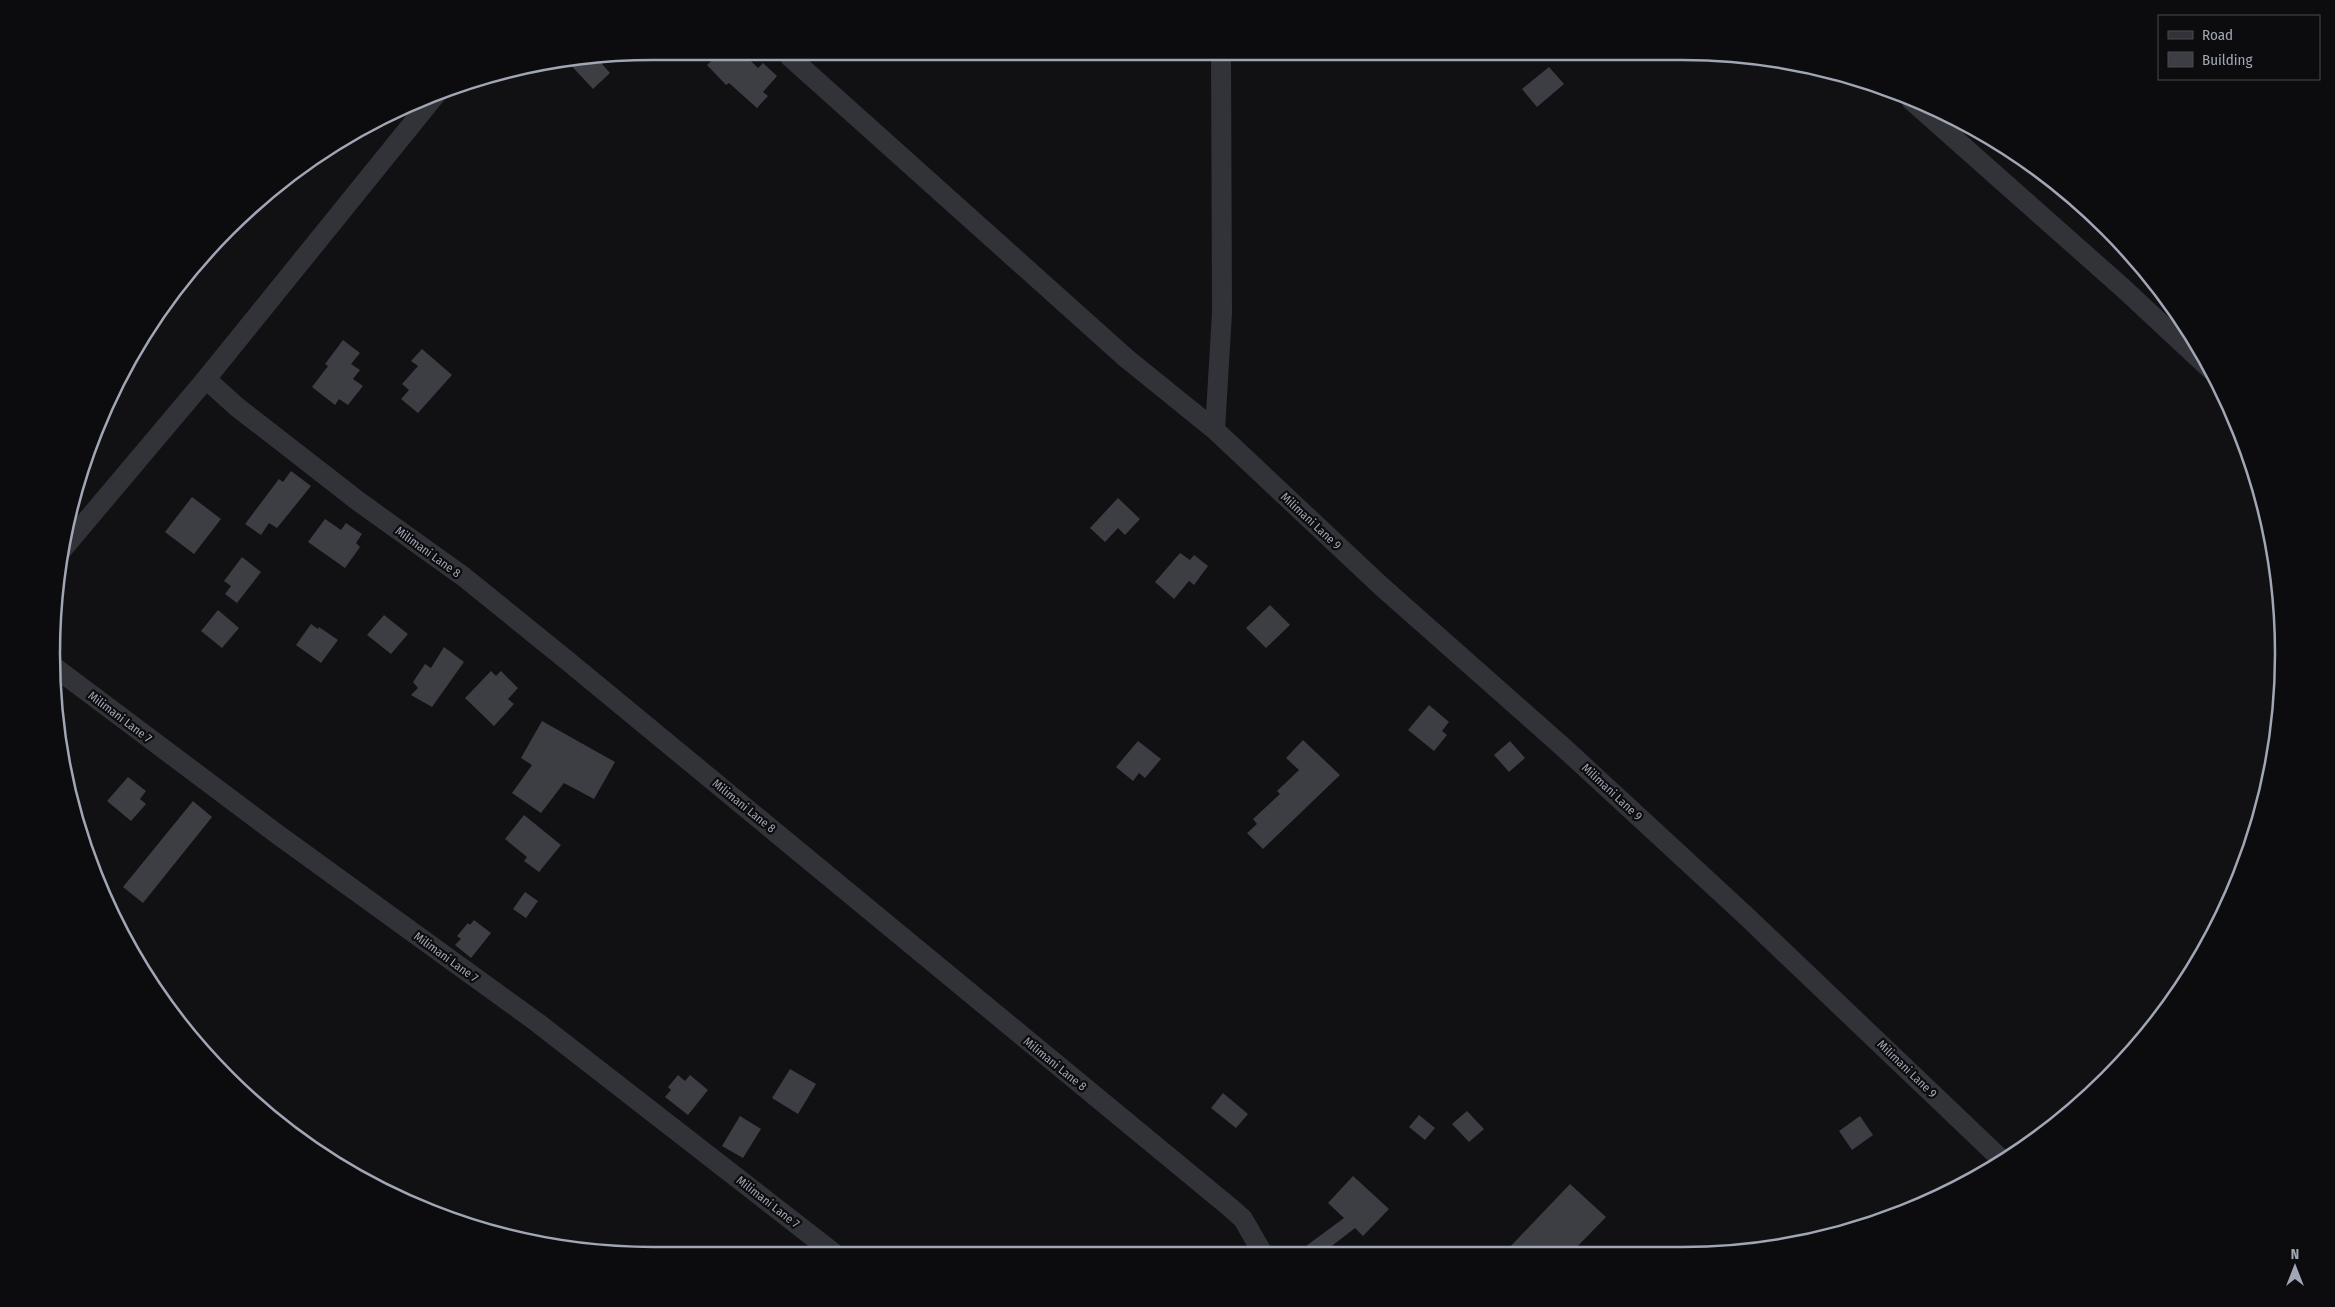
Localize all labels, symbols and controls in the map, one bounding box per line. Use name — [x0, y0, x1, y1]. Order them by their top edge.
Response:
legend — [2158, 15, 2320, 80]
text: Road — [2202, 26, 2233, 44]
text: Building — [2202, 51, 2253, 69]
street label: Milimani Lane 9 — [1278, 490, 1344, 553]
street label: Milimani Lane 8 — [393, 524, 463, 580]
street label: Milimani Lane 7 — [85, 689, 155, 746]
street label: Milimani Lane 9 — [1579, 761, 1645, 824]
street label: Milimani Lane 8 — [710, 776, 778, 836]
street label: Milimani Lane 7 — [411, 929, 481, 985]
street label: Milimani Lane 8 — [1021, 1034, 1089, 1094]
street label: Milimani Lane 9 — [1874, 1037, 1940, 1101]
street label: Milimani Lane 7 — [734, 1173, 802, 1231]
north arrow — [2270, 1242, 2320, 1292]
text: N — [2291, 1246, 2299, 1263]

